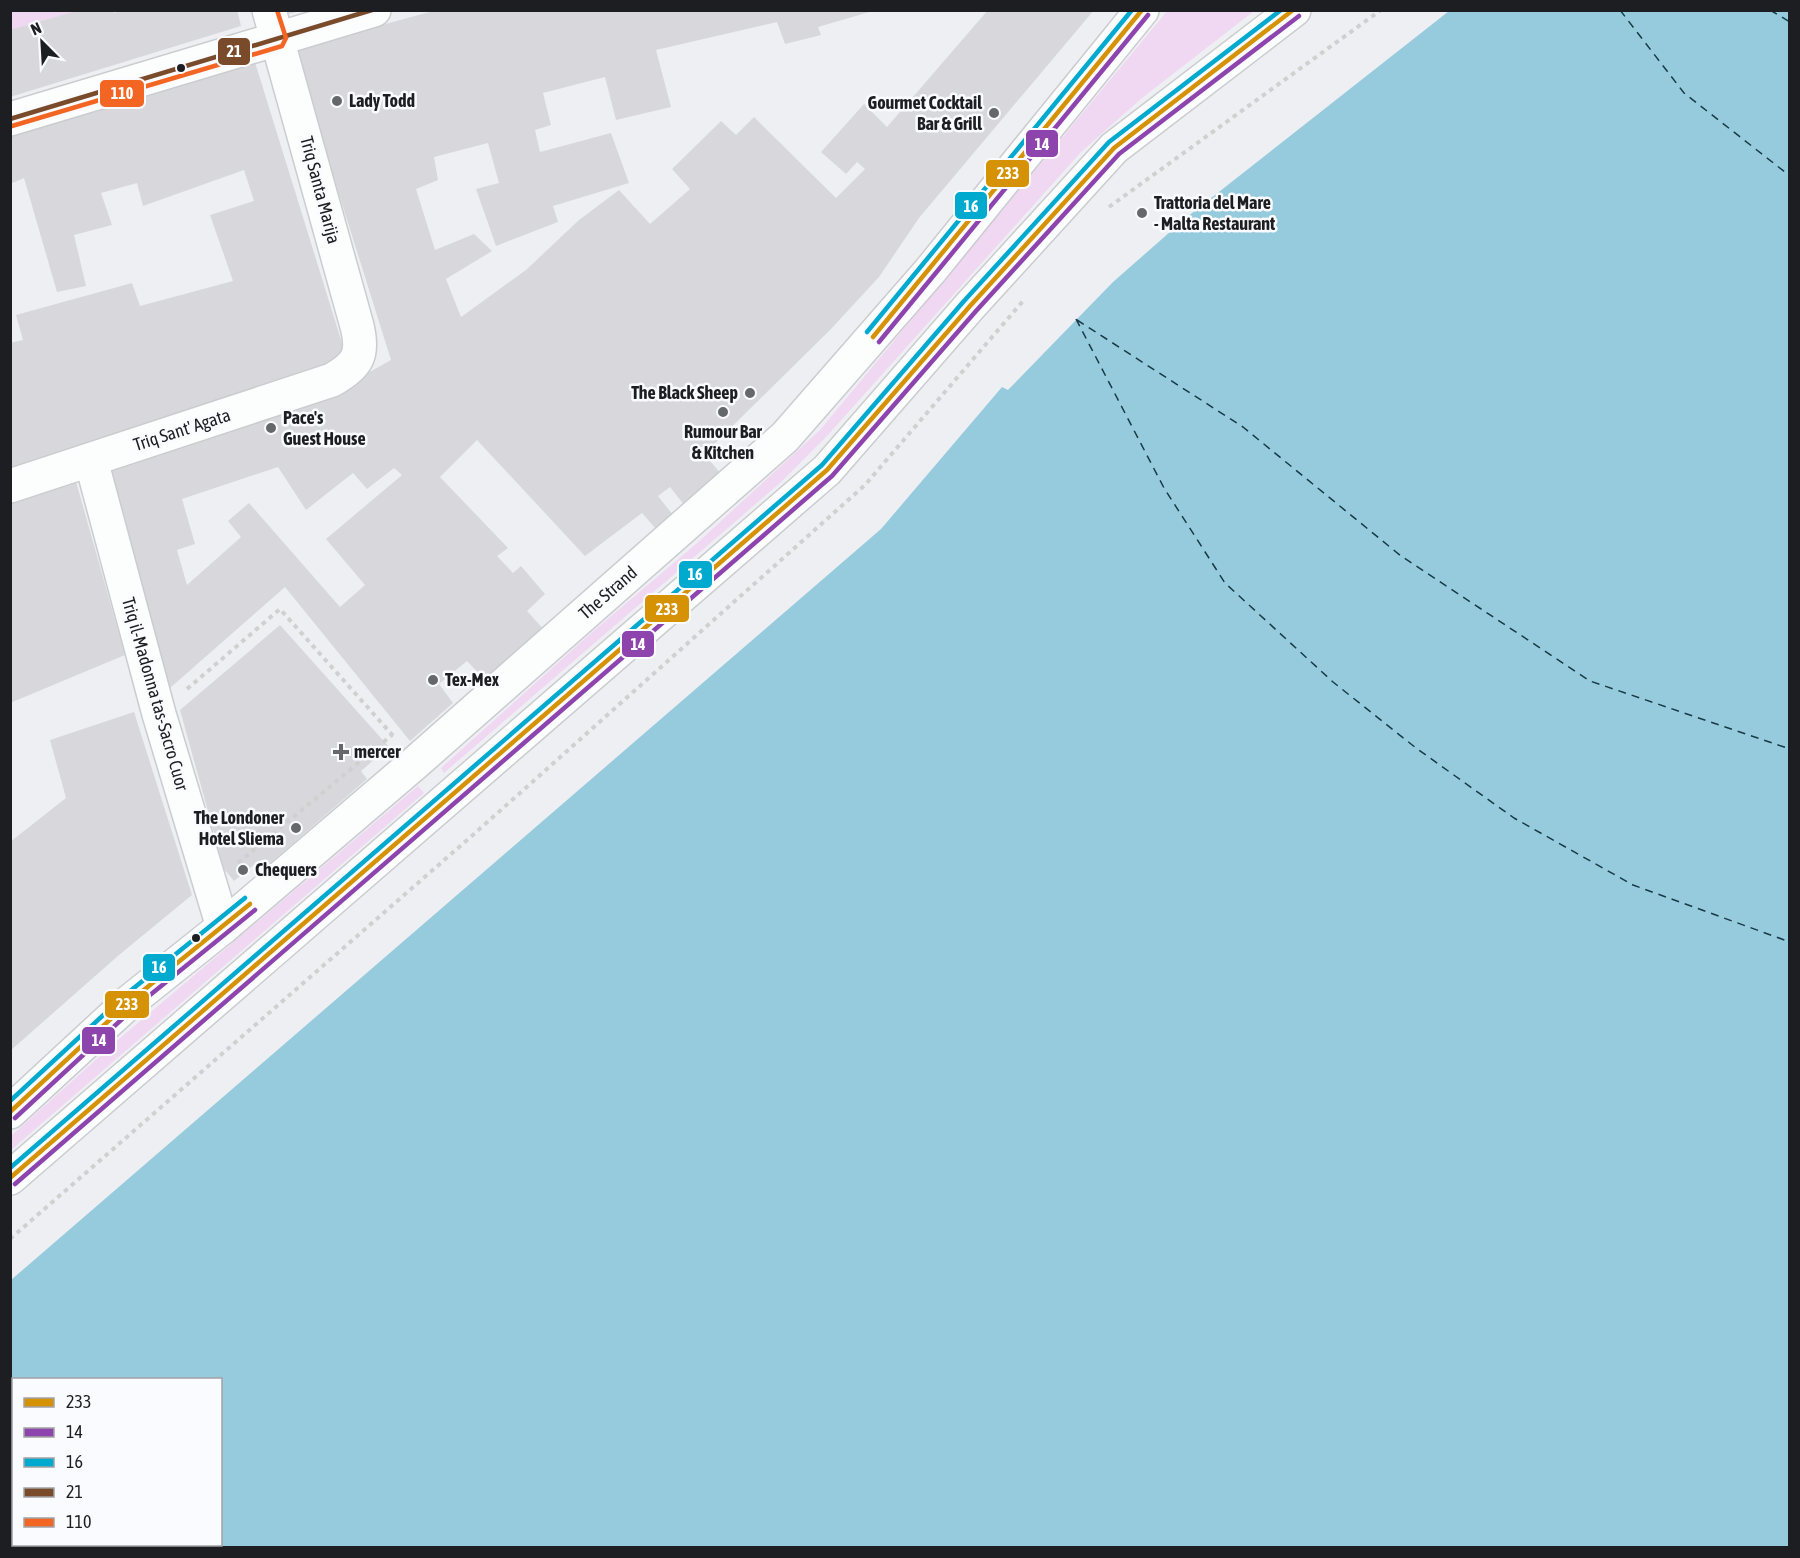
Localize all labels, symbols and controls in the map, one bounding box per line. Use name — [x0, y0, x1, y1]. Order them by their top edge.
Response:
north arrow — [12, 12, 72, 72]
text: N — [28, 18, 44, 38]
line badge: 21 — [217, 37, 251, 66]
text: 21 — [226, 42, 242, 60]
unlabelled marker — [175, 62, 187, 74]
line badge: 110 — [99, 79, 145, 108]
text: 110 — [111, 84, 134, 102]
place label: Lady Todd — [349, 90, 415, 111]
place label: Gourmet Cocktail Bar & Grill — [868, 92, 982, 134]
marker: Lady Todd — [330, 94, 344, 108]
marker: Gourmet Cocktail Bar & Grill — [987, 106, 1001, 120]
line badge: 14 — [1025, 129, 1059, 158]
street label: Triq Santa Marija — [296, 134, 345, 246]
text: 14 — [1034, 135, 1050, 153]
line badge: 233 — [985, 159, 1030, 188]
text: 233 — [997, 164, 1019, 182]
line badge: 16 — [954, 191, 988, 220]
place label: Trattoria del Mare - Malta Restaurant — [1154, 192, 1276, 234]
text: 16 — [963, 197, 979, 215]
marker: Trattoria del Mare - Malta Restaurant — [1135, 206, 1149, 220]
place label: The Black Sheep — [631, 382, 738, 403]
marker: The Black Sheep — [743, 386, 757, 400]
street label: Triq Sant' Agata — [131, 404, 233, 455]
marker: Rumour Bar & Kitchen — [716, 405, 730, 419]
place label: Pace's Guest House — [283, 407, 366, 449]
marker: Pace's Guest House — [264, 421, 278, 435]
place label: Rumour Bar & Kitchen — [684, 421, 763, 463]
line badge: 16 — [678, 560, 713, 589]
street label: The Strand — [574, 562, 641, 624]
text: 16 — [687, 565, 703, 583]
line badge: 233 — [644, 594, 690, 623]
street label: Triq il-Madonna tas-Sacro Cuor — [118, 595, 193, 794]
text: 233 — [656, 600, 678, 618]
line badge: 14 — [621, 630, 655, 658]
text: 14 — [630, 635, 646, 653]
place label: Tex-Mex — [445, 669, 500, 690]
marker: Tex-Mex — [426, 673, 440, 687]
place label: mercer — [354, 741, 401, 762]
marker: mercer — [332, 743, 350, 761]
place label: The Londoner Hotel Sliema — [194, 807, 285, 849]
marker: The Londoner Hotel Sliema — [289, 821, 303, 835]
place label: Chequers — [255, 859, 318, 880]
marker: Chequers — [236, 863, 250, 877]
unlabelled marker — [190, 932, 202, 944]
line badge: 16 — [142, 953, 176, 982]
text: 16 — [151, 958, 167, 976]
line badge: 233 — [104, 990, 150, 1019]
text: 233 — [116, 995, 138, 1013]
line badge: 14 — [81, 1026, 116, 1055]
text: 14 — [91, 1031, 107, 1049]
legend — [12, 1378, 222, 1546]
text: 233 — [66, 1391, 91, 1412]
text: 14 — [66, 1421, 83, 1442]
text: 16 — [66, 1451, 83, 1472]
text: 21 — [66, 1481, 83, 1502]
text: 110 — [66, 1511, 91, 1532]

